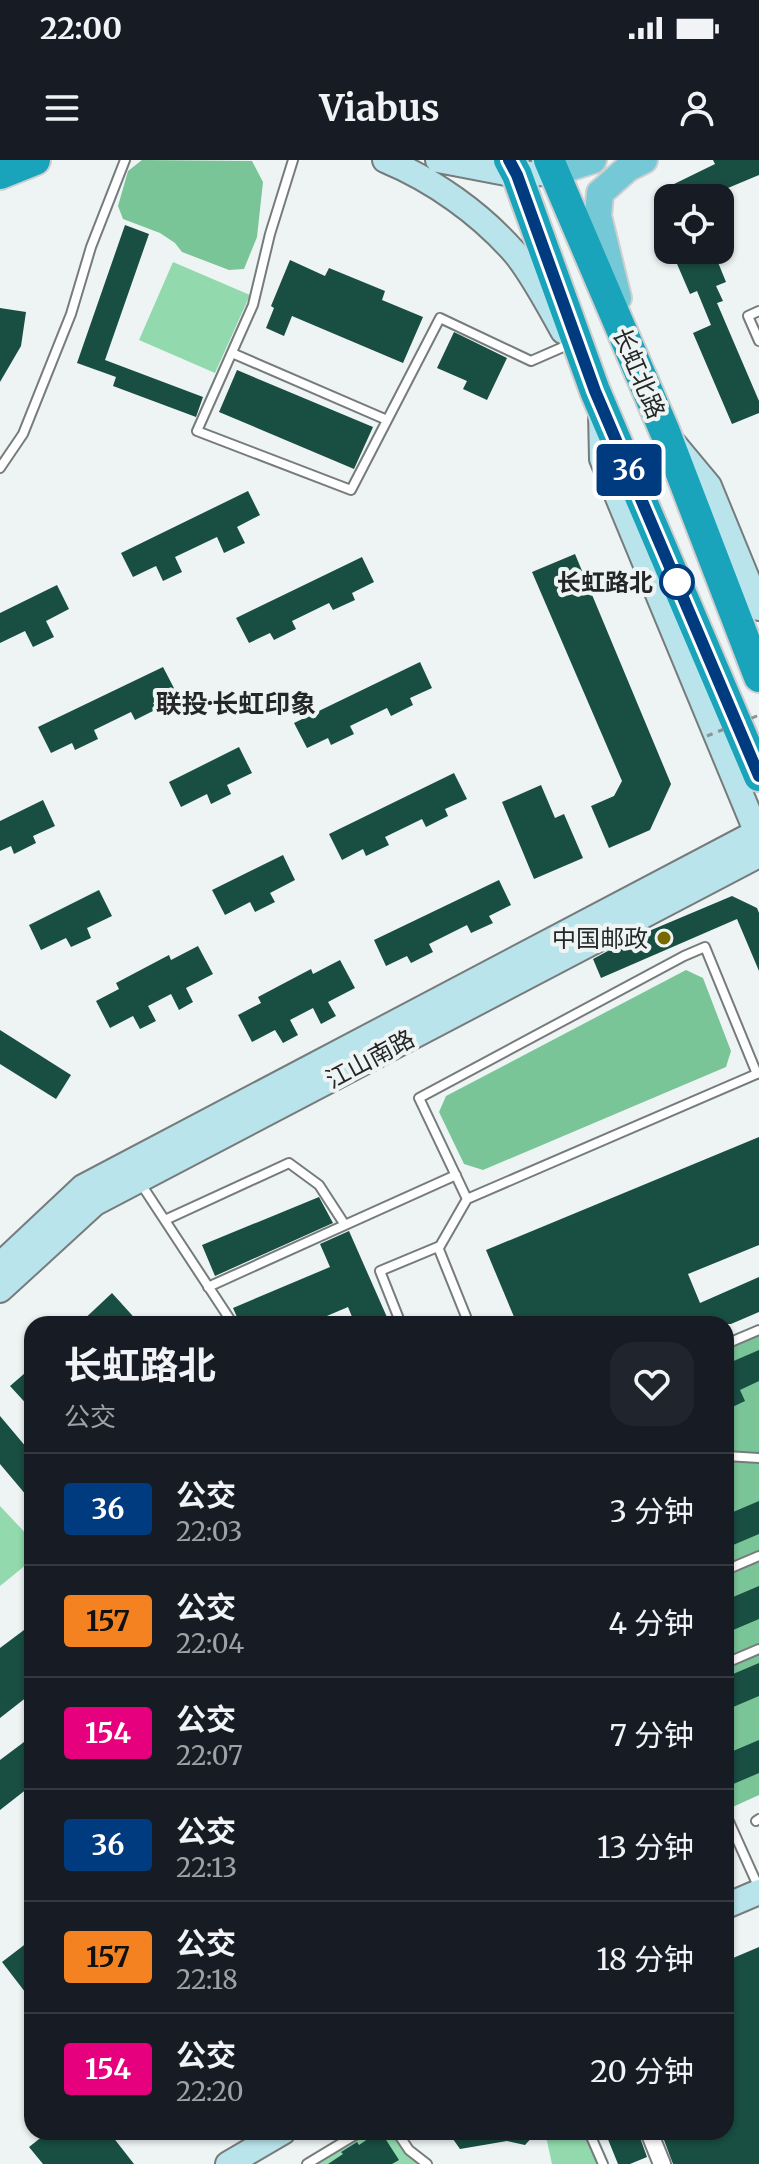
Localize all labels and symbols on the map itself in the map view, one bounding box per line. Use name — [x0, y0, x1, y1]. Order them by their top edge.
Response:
street label: 长虹北路 — [606, 323, 672, 423]
line badge: 36 — [593, 444, 665, 496]
marker: 长虹路北 — [660, 565, 694, 599]
place label: 长虹路北 — [557, 567, 653, 598]
district label: 联投·长虹印象 — [156, 687, 316, 720]
place label: 中国邮政 — [552, 923, 648, 954]
marker: 中国邮政 — [655, 929, 673, 947]
street label: 江山南路 — [320, 1023, 420, 1095]

